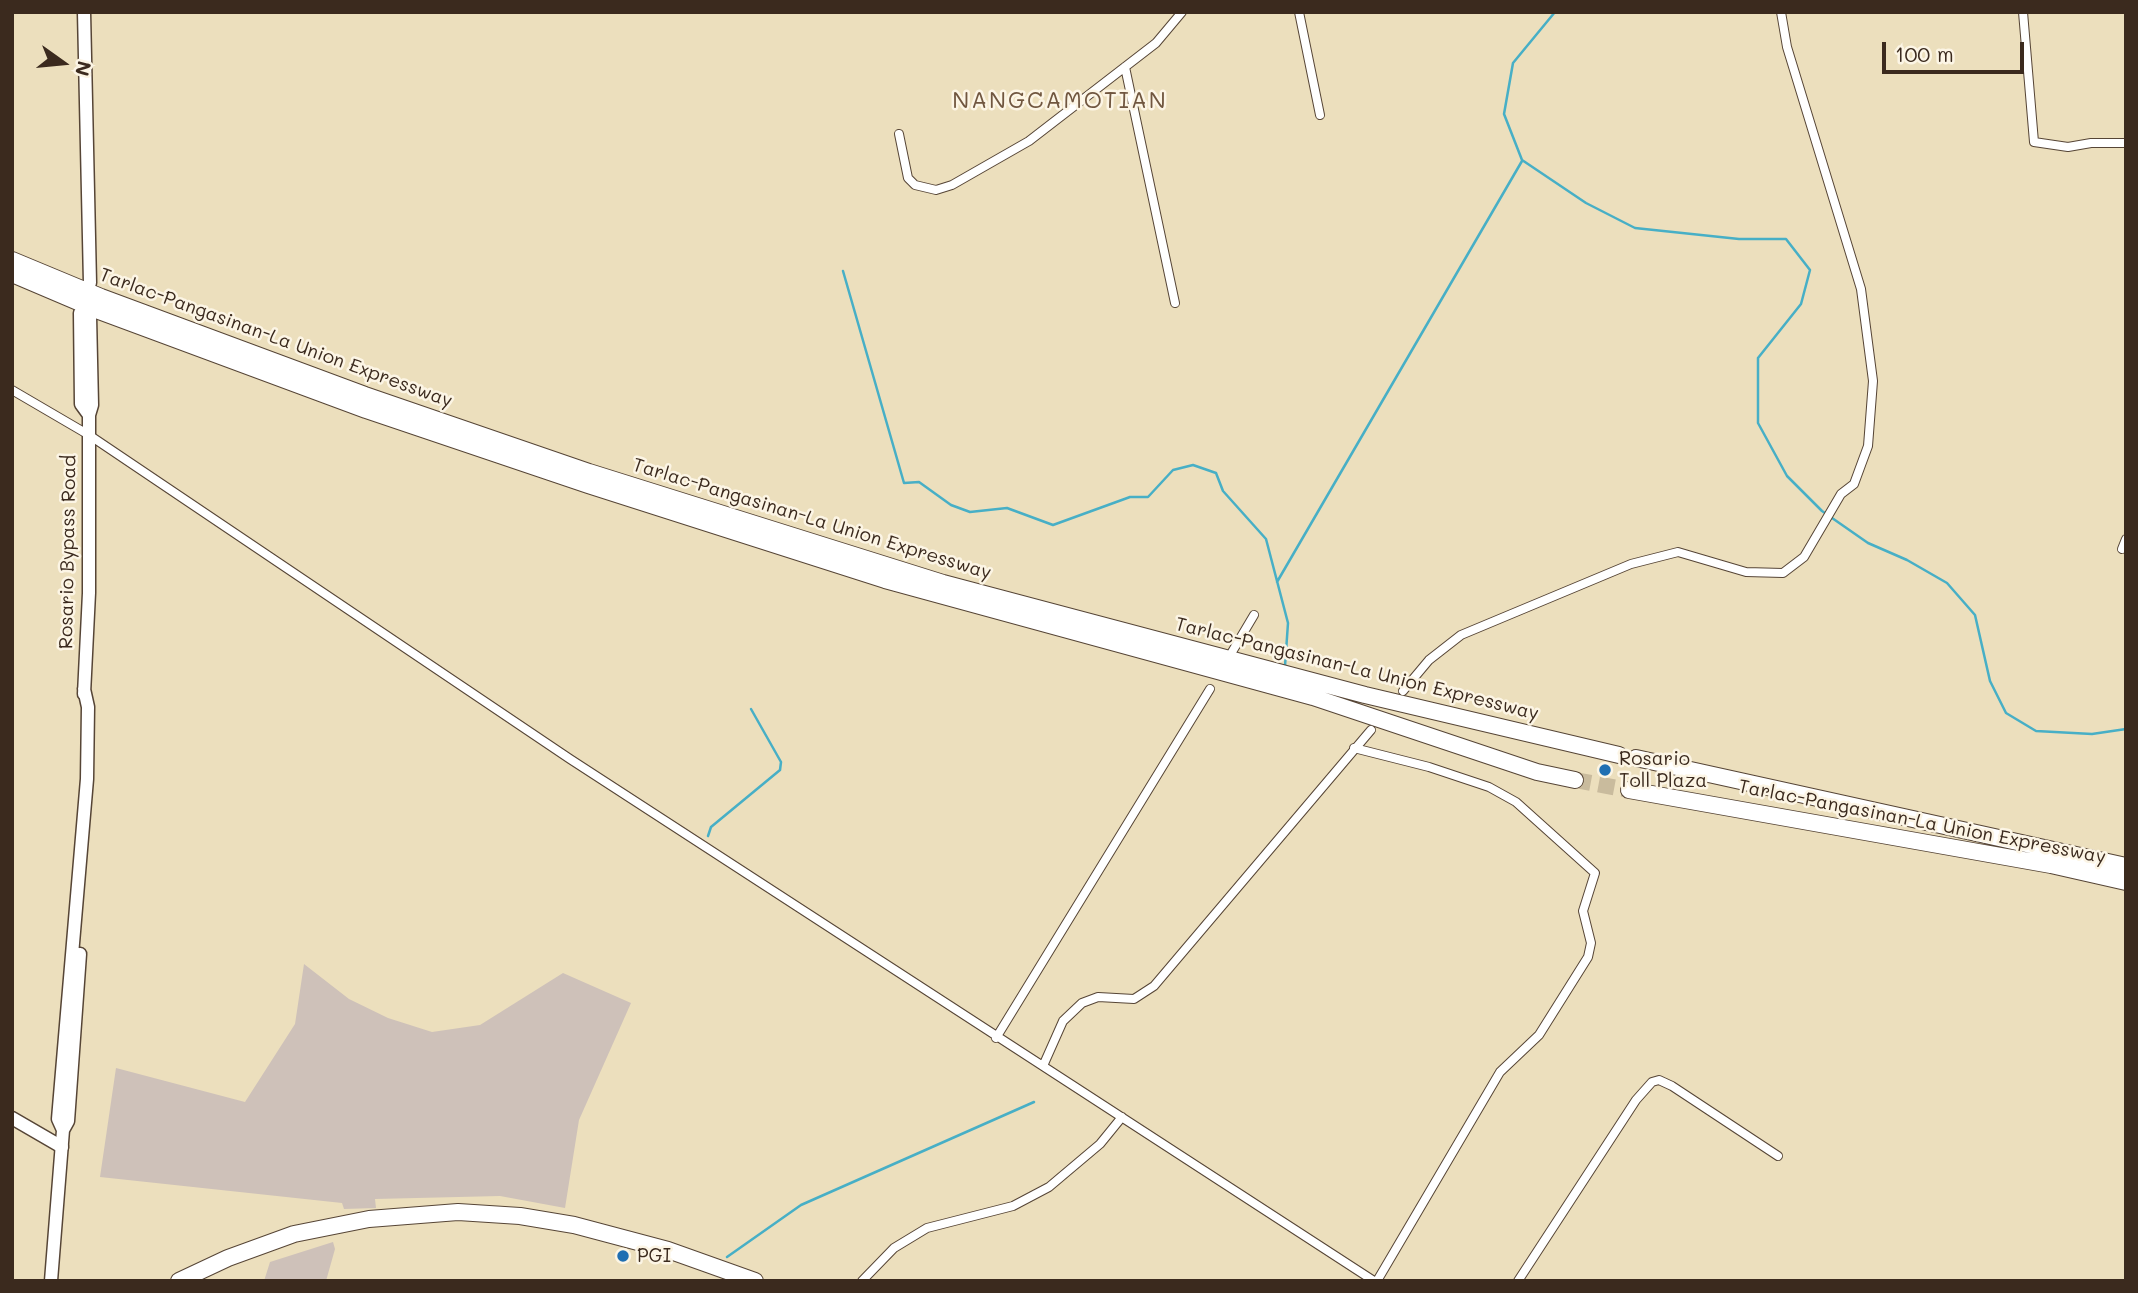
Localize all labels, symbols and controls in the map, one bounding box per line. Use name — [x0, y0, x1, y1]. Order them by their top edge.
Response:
north arrow — [28, 28, 98, 98]
scale bar — [1886, 28, 2028, 72]
text: 100 m — [1895, 40, 1954, 67]
text: N — [70, 58, 98, 79]
district label: NANGCAMOTIAN — [954, 87, 1166, 115]
street label: Tarlac-Pangasinan-La Union Expressway — [96, 263, 456, 413]
street label: Tarlac-Pangasinan-La Union Expressway — [630, 453, 994, 585]
street label: Rosario Bypass Road — [55, 455, 81, 649]
street label: Tarlac-Pangasinan-La Union Expressway — [1173, 613, 1541, 725]
place label: Rosario Toll Plaza — [1619, 748, 1707, 792]
marker: Rosario Toll Plaza — [1597, 762, 1613, 778]
street label: Tarlac-Pangasinan-La Union Expressway — [1736, 775, 2108, 869]
place label: PGI — [637, 1245, 671, 1267]
marker: PGI — [615, 1248, 631, 1264]

